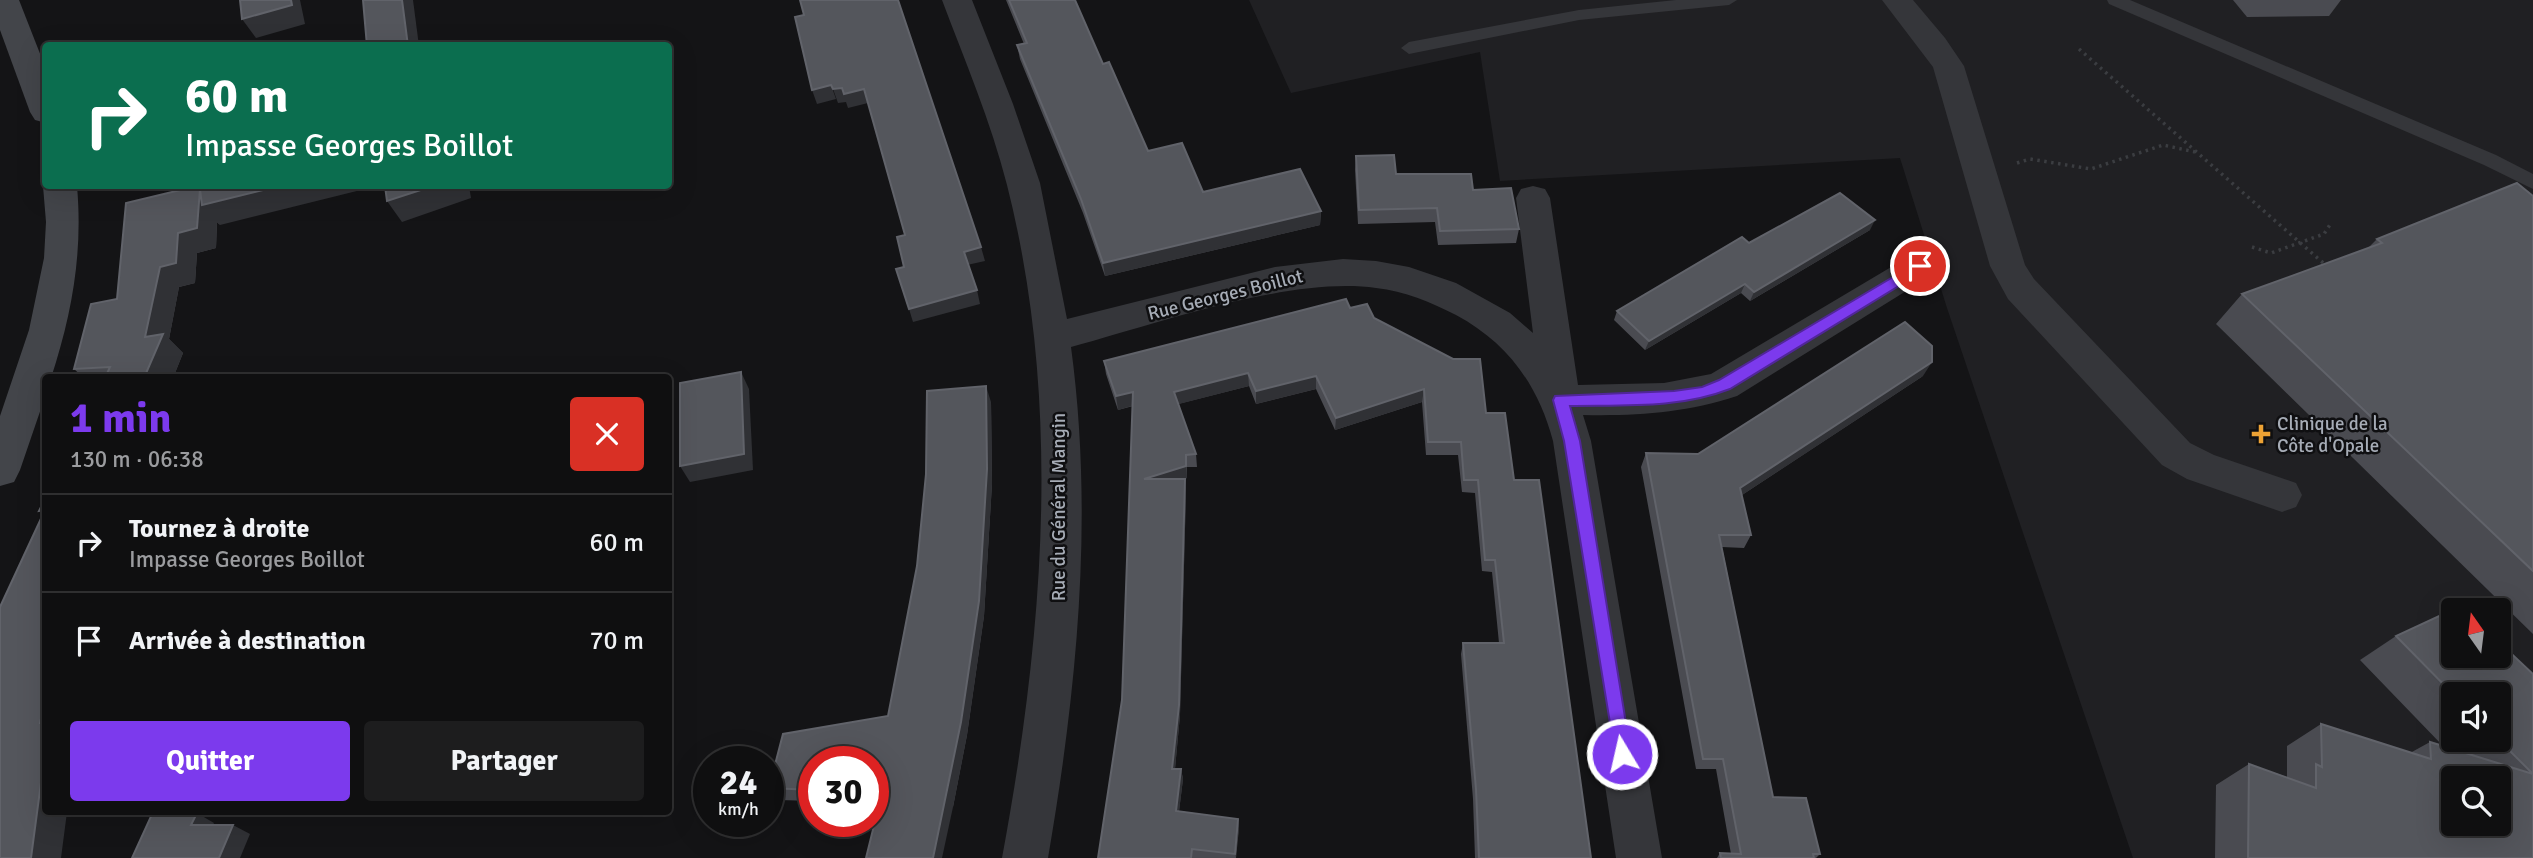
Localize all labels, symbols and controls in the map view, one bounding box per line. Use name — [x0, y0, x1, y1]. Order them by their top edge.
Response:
text: 60 m — [185, 66, 288, 126]
icon: right — [70, 70, 161, 161]
text: Impasse Georges Boillot — [185, 126, 513, 165]
pin — [1890, 236, 1950, 296]
icon: arrive — [1901, 247, 1939, 285]
street label: Rue Georges Boillot — [1145, 264, 1306, 326]
text: 1 min — [70, 393, 171, 444]
button: close — [570, 397, 644, 471]
place label: Clinique de la Côte d'Opale — [2277, 412, 2388, 458]
street label: Rue du Général Mangin — [1047, 413, 1071, 601]
marker: Clinique de la Côte d'Opale — [2251, 424, 2271, 444]
text: 130 m · 06:38 — [70, 445, 204, 474]
text: Tournez à droite — [129, 513, 309, 545]
icon: right — [70, 524, 108, 562]
text: 60 m — [589, 527, 644, 559]
text: Impasse Georges Boillot — [129, 545, 365, 574]
north arrow — [2441, 598, 2511, 668]
map controls — [2441, 598, 2511, 836]
icon: arrive — [70, 622, 108, 660]
text: Arrivée à destination — [129, 625, 366, 657]
text: 70 m — [589, 625, 644, 657]
button: sound — [2441, 682, 2511, 752]
position arrow — [1585, 717, 1659, 791]
button: Quitter — [70, 721, 350, 801]
button: Partager — [364, 721, 644, 801]
speed limit sign: 30 — [798, 746, 889, 837]
text: 24 — [720, 761, 757, 804]
button: search — [2441, 766, 2511, 836]
text: km/h — [718, 798, 759, 820]

